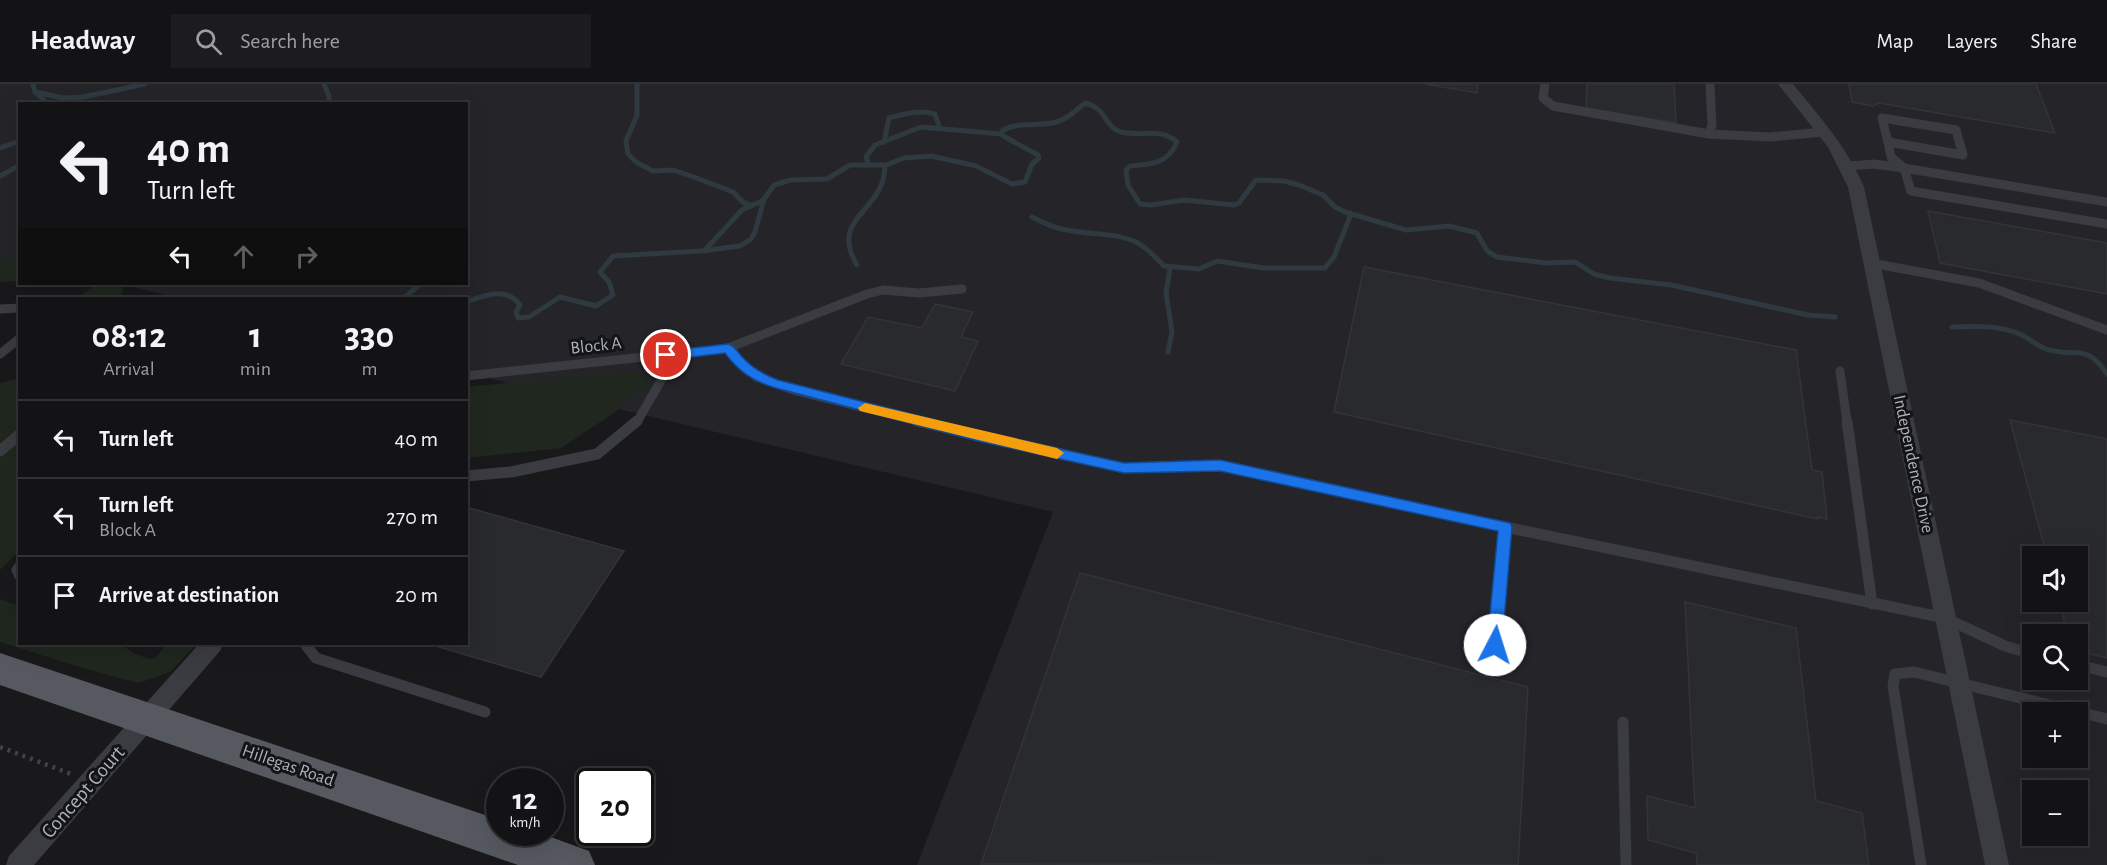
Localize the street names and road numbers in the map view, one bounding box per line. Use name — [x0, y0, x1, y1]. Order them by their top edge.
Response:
street label: Block A — [569, 334, 623, 358]
street label: Independence Drive — [1890, 393, 1936, 535]
street label: Concept Court — [37, 742, 129, 842]
street label: Hillegas Road — [240, 742, 336, 790]

